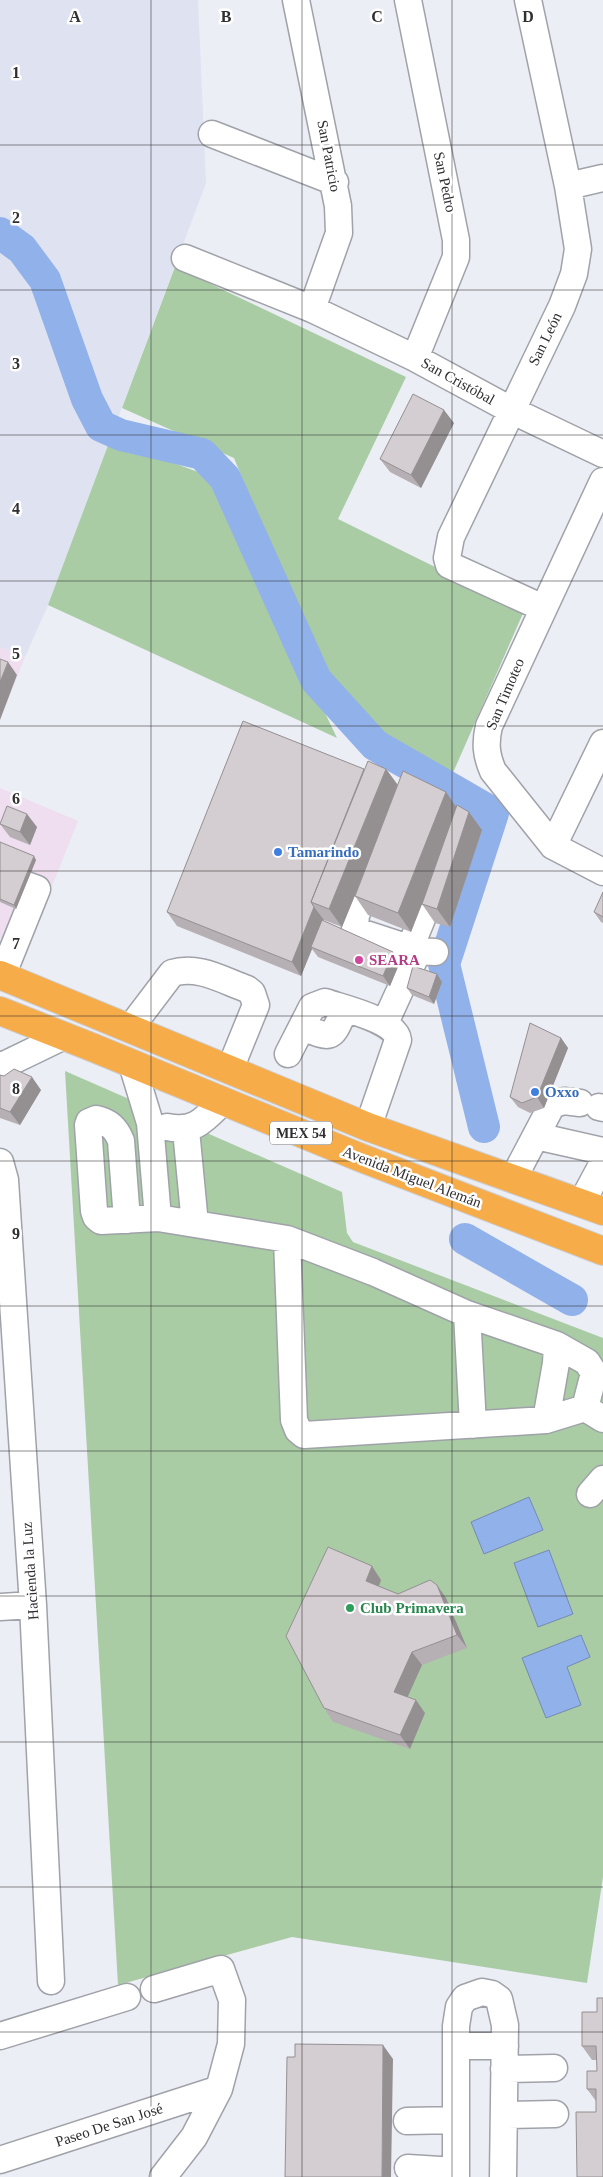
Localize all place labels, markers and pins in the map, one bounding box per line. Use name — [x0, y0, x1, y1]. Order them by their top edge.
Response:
place label: Tamarindo — [288, 844, 359, 860]
marker: Tamarindo — [272, 846, 284, 858]
place label: SEARA — [369, 952, 420, 968]
marker: SEARA — [353, 954, 365, 966]
place label: Oxxo — [545, 1084, 579, 1100]
marker: Oxxo — [529, 1086, 541, 1098]
place label: Club Primavera — [360, 1600, 464, 1616]
marker: Club Primavera — [344, 1602, 356, 1614]

